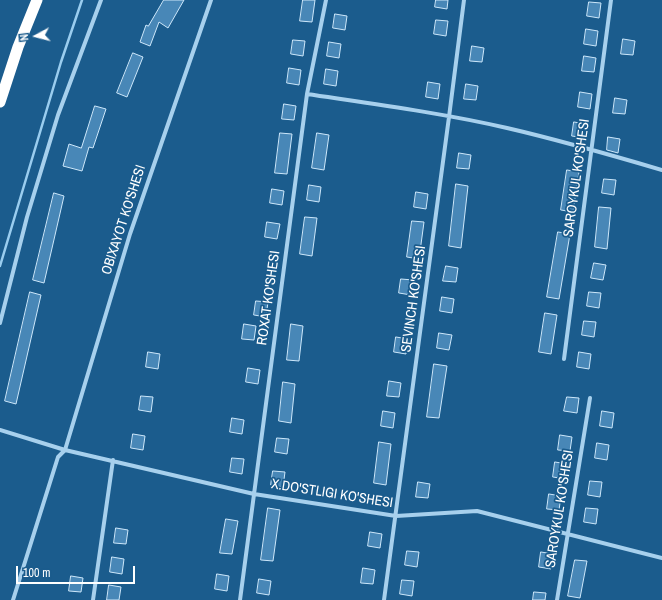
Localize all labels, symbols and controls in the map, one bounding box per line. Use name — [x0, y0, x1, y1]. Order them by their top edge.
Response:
north arrow — [16, 16, 56, 56]
text: N — [17, 33, 31, 42]
street label: SAROYKUL KO'SHESI — [560, 118, 594, 238]
street label: OBIXAYOT KO'SHESI — [98, 163, 150, 277]
street label: SEVINCH KO'SHESI — [398, 245, 430, 353]
street label: ROXAT KO'SHESI — [254, 250, 284, 346]
street label: SAROYKUL KO'SHESI — [542, 449, 578, 569]
street label: X.DO'STLIGI KO'SHESI — [270, 476, 394, 512]
scale bar — [18, 558, 137, 584]
text: 100 m — [23, 565, 50, 581]

